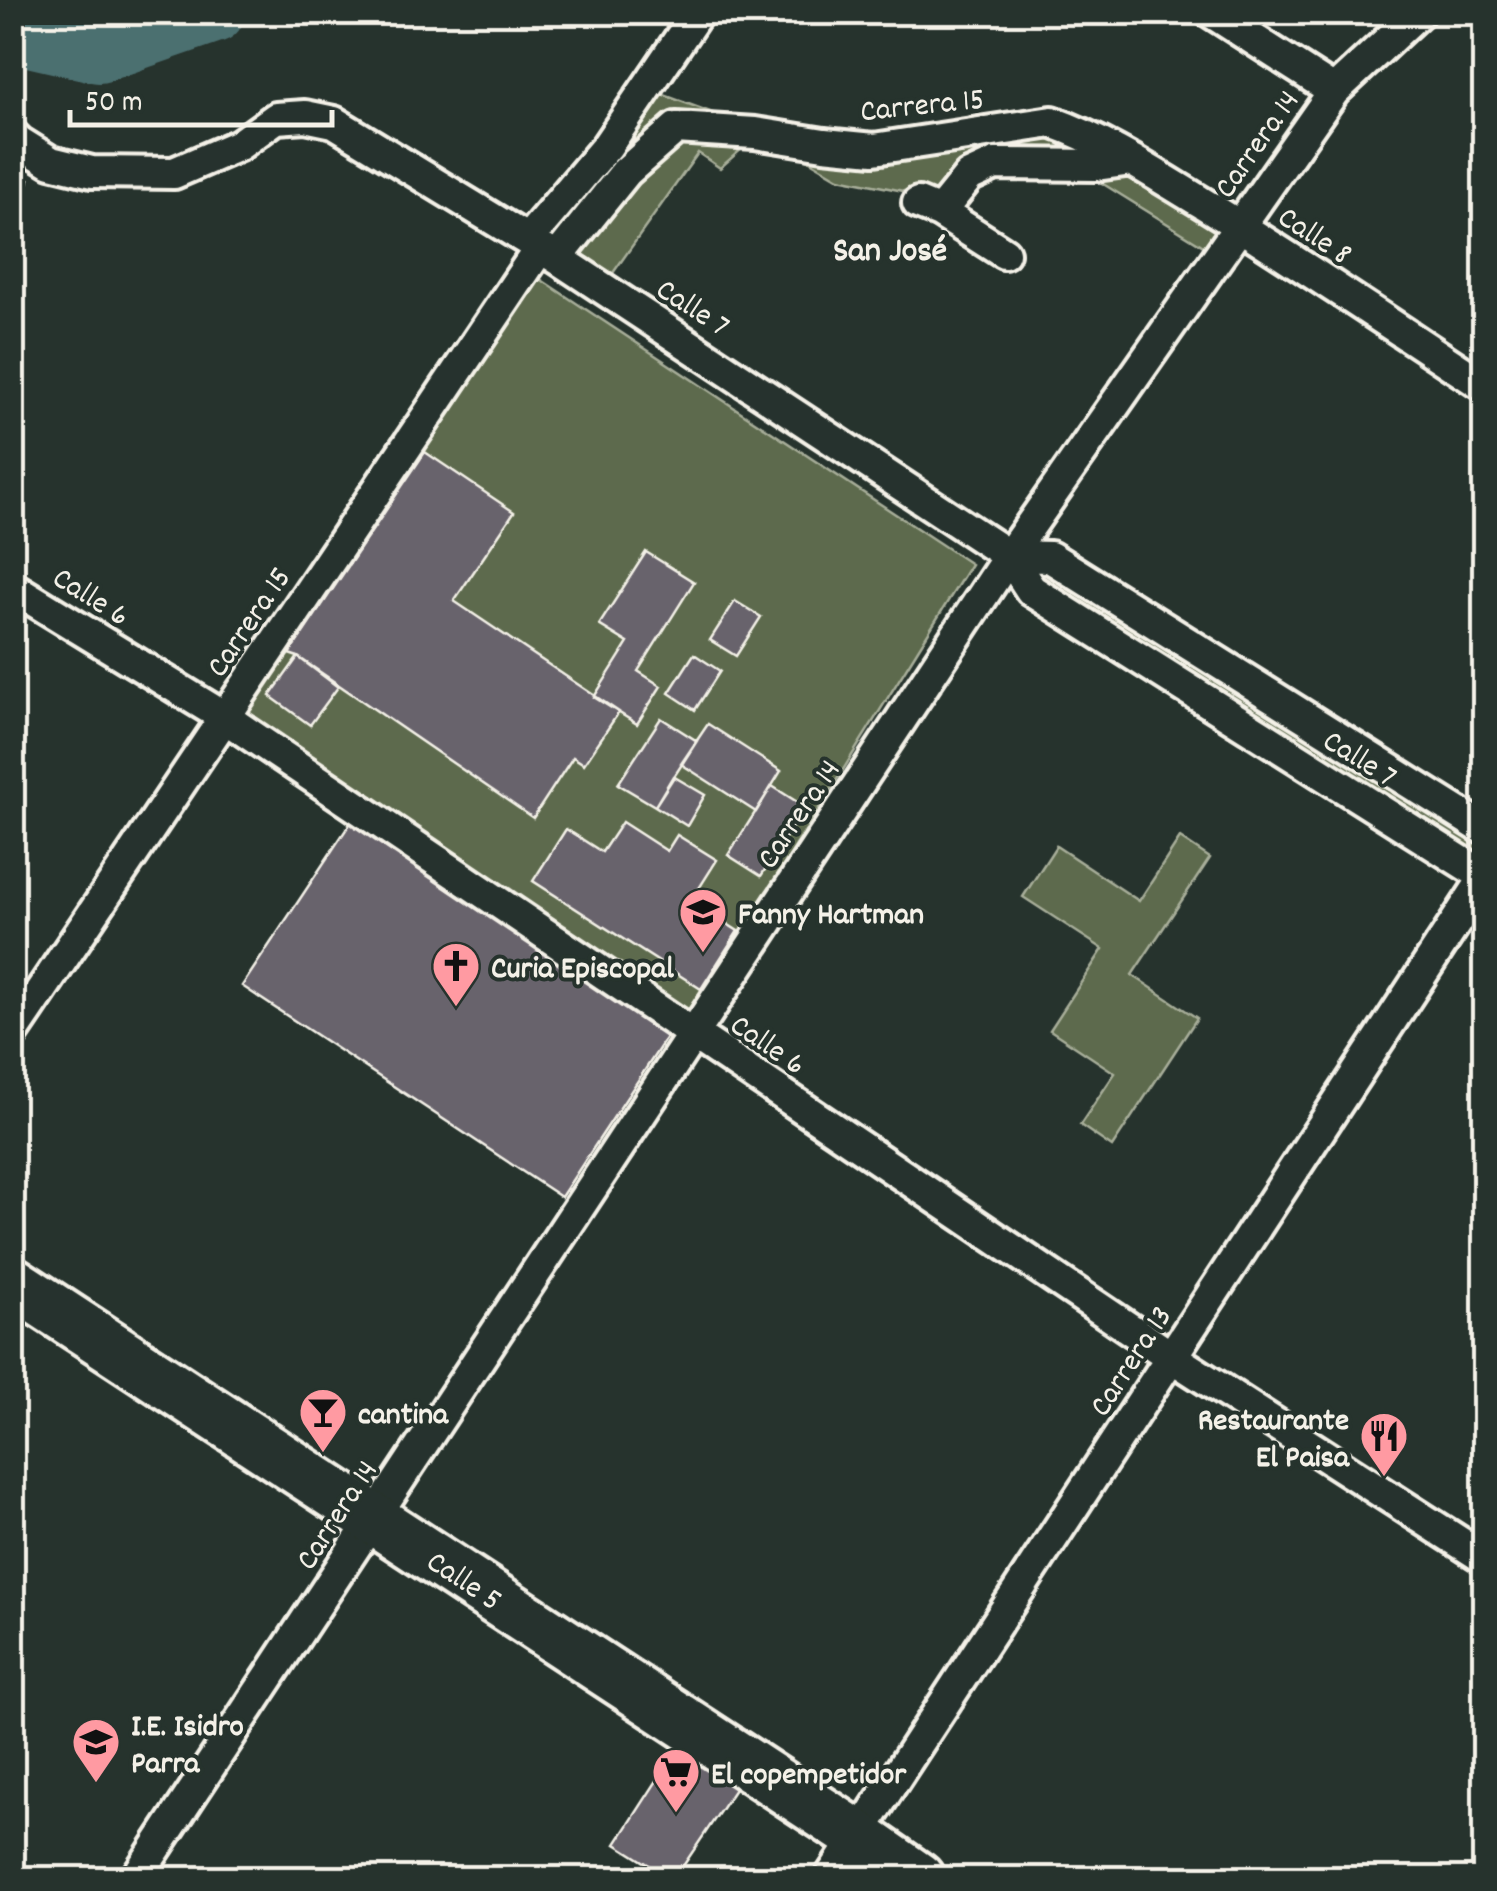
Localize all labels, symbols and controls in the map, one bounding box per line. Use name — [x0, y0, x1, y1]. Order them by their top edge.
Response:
scale bar — [70, 65, 332, 127]
street label: Carrera 15 — [858, 79, 987, 137]
street label: Carrera 14 — [1205, 82, 1313, 209]
text: 50 m — [85, 83, 143, 126]
street label: Calle 8 — [1267, 197, 1359, 279]
district label: San José — [833, 228, 947, 278]
street label: Calle 7 — [645, 269, 737, 351]
street label: Calle 6 — [42, 558, 137, 641]
street label: Carrera 15 — [197, 559, 305, 688]
street label: Calle 7 — [1312, 721, 1404, 802]
street label: Carrera 14 — [748, 752, 855, 880]
school or university icon: Fanny Hartman — [677, 886, 729, 954]
place label: Fanny Hartman — [738, 894, 924, 940]
church icon: Curia Episcopal — [430, 940, 482, 1008]
place label: Curia Episcopal — [491, 948, 674, 994]
street label: Calle 6 — [719, 1005, 814, 1089]
street label: Carrera 13 — [1080, 1298, 1186, 1427]
bar icon: cantina — [297, 1386, 349, 1454]
place label: cantina — [358, 1394, 449, 1440]
place label: Restaurante El Paisa — [1198, 1400, 1350, 1483]
restaurant icon: Restaurante El Paisa — [1358, 1410, 1410, 1478]
street label: Carrera 14 — [286, 1453, 392, 1581]
street label: Calle 5 — [416, 1541, 510, 1625]
place label: I.E. Isidro Parra — [131, 1706, 244, 1789]
school or university icon: I.E. Isidro Parra — [70, 1716, 122, 1784]
supermarket icon: El copempetidor — [650, 1746, 702, 1814]
place label: El copempetidor — [711, 1754, 907, 1800]

